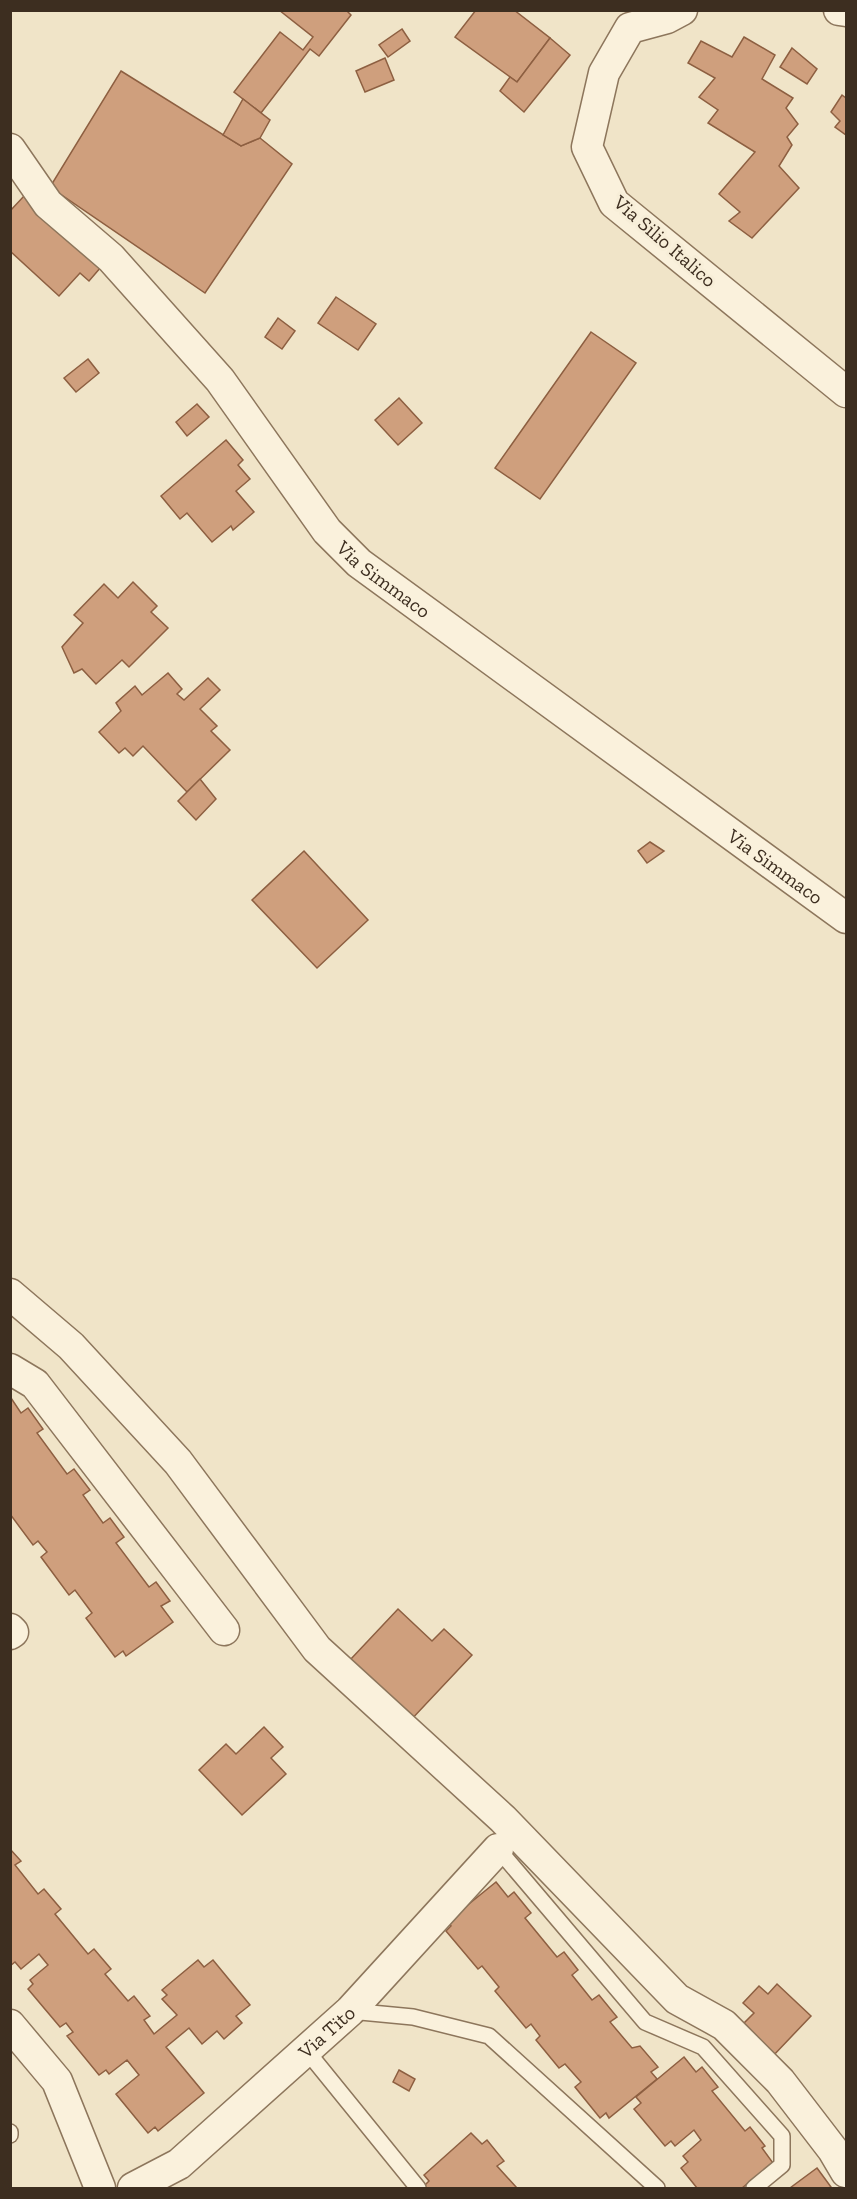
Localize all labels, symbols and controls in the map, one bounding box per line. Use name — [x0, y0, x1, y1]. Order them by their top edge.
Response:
street label: Via Silio Italico — [608, 189, 721, 292]
street label: Via Simmaco — [331, 535, 435, 623]
street label: Via Simmaco — [722, 823, 828, 909]
street label: Via Tito — [293, 2000, 360, 2064]

